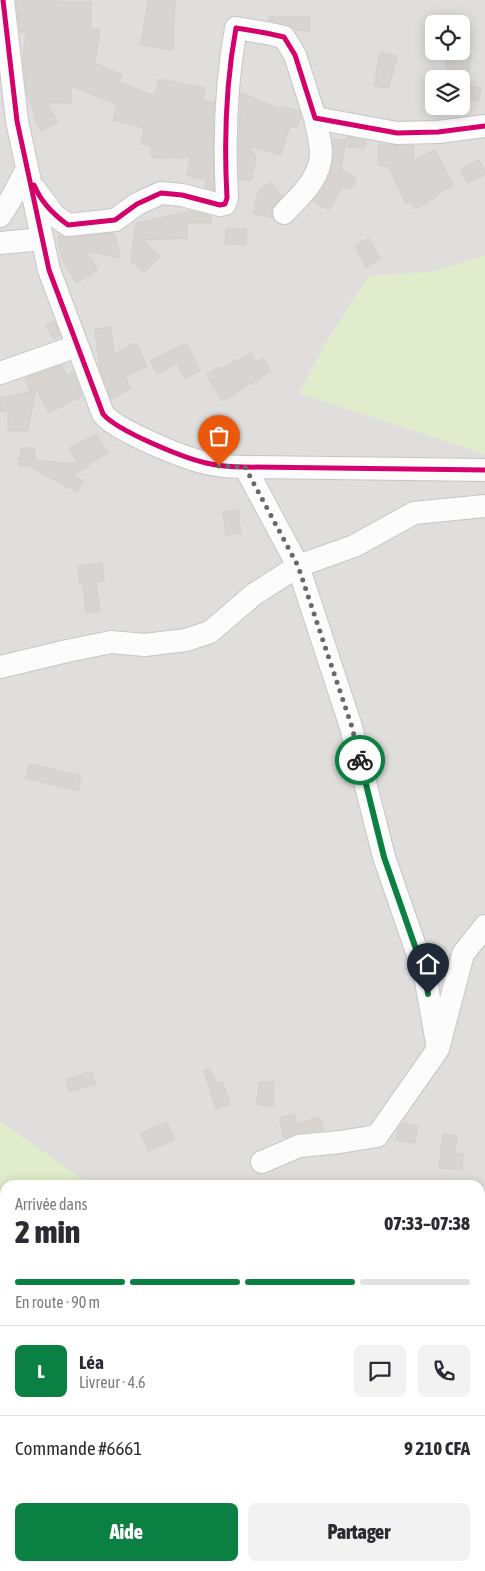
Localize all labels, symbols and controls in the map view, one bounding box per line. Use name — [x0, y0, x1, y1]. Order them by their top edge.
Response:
map controls — [425, 15, 470, 115]
button: locate — [425, 15, 470, 60]
button: layers — [425, 70, 470, 115]
pin — [198, 415, 240, 466]
icon: bag — [205, 422, 233, 450]
courier — [335, 735, 385, 785]
icon: bike — [346, 746, 374, 774]
pin — [407, 943, 449, 994]
icon: home — [414, 950, 442, 978]
text: Arrivée dans — [15, 1195, 87, 1213]
text: 07:33–07:38 — [384, 1212, 470, 1234]
text: 2 min — [15, 1213, 80, 1250]
text: En route · 90 m — [15, 1293, 100, 1311]
button: chat — [354, 1345, 406, 1397]
button: phone — [418, 1345, 470, 1397]
text: Léa — [79, 1351, 104, 1373]
text: L — [37, 1360, 45, 1382]
text: Livreur · 4.6 — [79, 1373, 146, 1391]
text: Commande #6661 — [15, 1437, 142, 1459]
text: 9 210 CFA — [404, 1437, 470, 1459]
button: Aide — [15, 1503, 238, 1561]
button: Partager — [248, 1503, 470, 1561]

